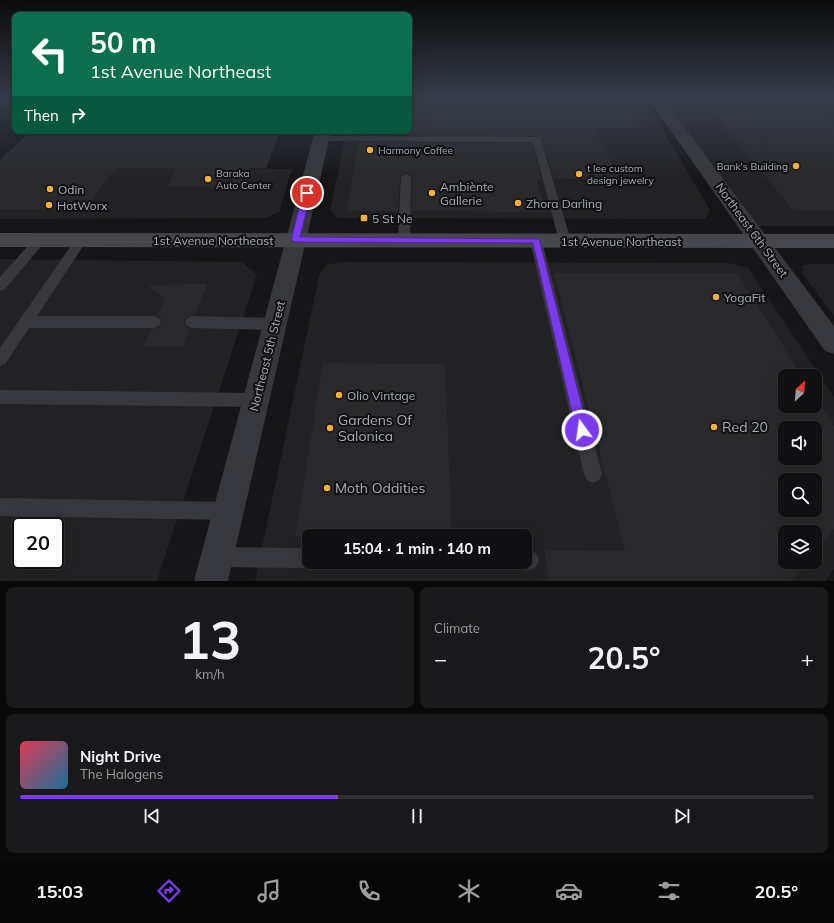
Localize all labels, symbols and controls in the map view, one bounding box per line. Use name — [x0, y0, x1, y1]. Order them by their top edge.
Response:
text: 50 m — [90, 25, 156, 60]
icon: left — [24, 28, 76, 80]
text: 1st Avenue Northeast — [90, 60, 271, 83]
icon: right — [67, 104, 89, 126]
text: Then — [24, 106, 59, 125]
place label: Harmony Coffee — [378, 144, 453, 157]
marker: Harmony Coffee — [365, 145, 375, 155]
place label: Bank's Building — [717, 160, 788, 173]
marker: Bank's Building — [791, 161, 801, 171]
place label: t lee custom design jewelry — [587, 162, 654, 187]
place label: Baraka Auto Center — [216, 167, 272, 192]
marker: t lee custom design jewelry — [574, 169, 584, 179]
marker: Baraka Auto Center — [203, 174, 213, 184]
pin — [290, 176, 324, 210]
place label: Ambiènte Gallerie — [440, 179, 494, 208]
street label: Northeast 6th Street — [713, 180, 791, 280]
place label: Odin — [58, 182, 84, 197]
icon: arrive — [296, 182, 318, 204]
marker: Odin — [45, 184, 55, 194]
marker: Ambiènte Gallerie — [427, 188, 437, 198]
place label: Zhora Darling — [526, 196, 602, 211]
place label: HotWorx — [57, 198, 108, 213]
marker: Zhora Darling — [513, 198, 523, 208]
marker: HotWorx — [44, 200, 54, 210]
place label: 5 St Ne — [372, 211, 413, 226]
marker: 5 St Ne — [359, 213, 369, 223]
street label: 1st Avenue Northeast — [153, 233, 273, 248]
street label: 1st Avenue Northeast — [561, 234, 681, 249]
place label: YogaFit — [723, 290, 765, 305]
marker: YogaFit — [711, 292, 721, 302]
street label: Northeast 5th Street — [246, 299, 288, 413]
north arrow — [778, 369, 822, 413]
map controls — [778, 369, 822, 569]
place label: Olio Vintage — [347, 388, 415, 403]
marker: Olio Vintage — [334, 390, 344, 400]
position arrow — [561, 409, 603, 451]
place label: Gardens Of Salonica — [338, 411, 412, 445]
place label: Red 20 — [722, 418, 768, 436]
button: sound — [778, 421, 822, 465]
marker: Red 20 — [709, 422, 719, 432]
marker: Gardens Of Salonica — [325, 423, 335, 433]
button: search — [778, 473, 822, 517]
place label: Moth Oddities — [335, 479, 425, 497]
marker: Moth Oddities — [322, 483, 332, 493]
speed limit sign: 20 — [12, 517, 64, 569]
button: layers — [778, 525, 822, 569]
text: 15:04 · 1 min · 140 m — [343, 539, 491, 558]
text: 13 — [179, 607, 241, 672]
text: Climate — [434, 620, 480, 636]
text: 20.5° — [588, 639, 660, 677]
text: − — [434, 645, 447, 673]
text: + — [801, 645, 814, 673]
text: km/h — [195, 666, 225, 682]
text: Night Drive — [80, 747, 161, 766]
text: The Halogens — [80, 766, 163, 782]
icon: previous — [141, 805, 163, 827]
icon: pause — [406, 805, 428, 827]
icon: next — [671, 805, 693, 827]
icon: directions — [155, 877, 183, 905]
icon: music — [255, 877, 283, 905]
icon: phone — [355, 877, 383, 905]
icon: climate — [455, 877, 483, 905]
icon: car — [555, 877, 583, 905]
icon: filters — [655, 877, 683, 905]
text: 15:03 — [36, 880, 84, 903]
text: 20.5° — [754, 880, 798, 903]

